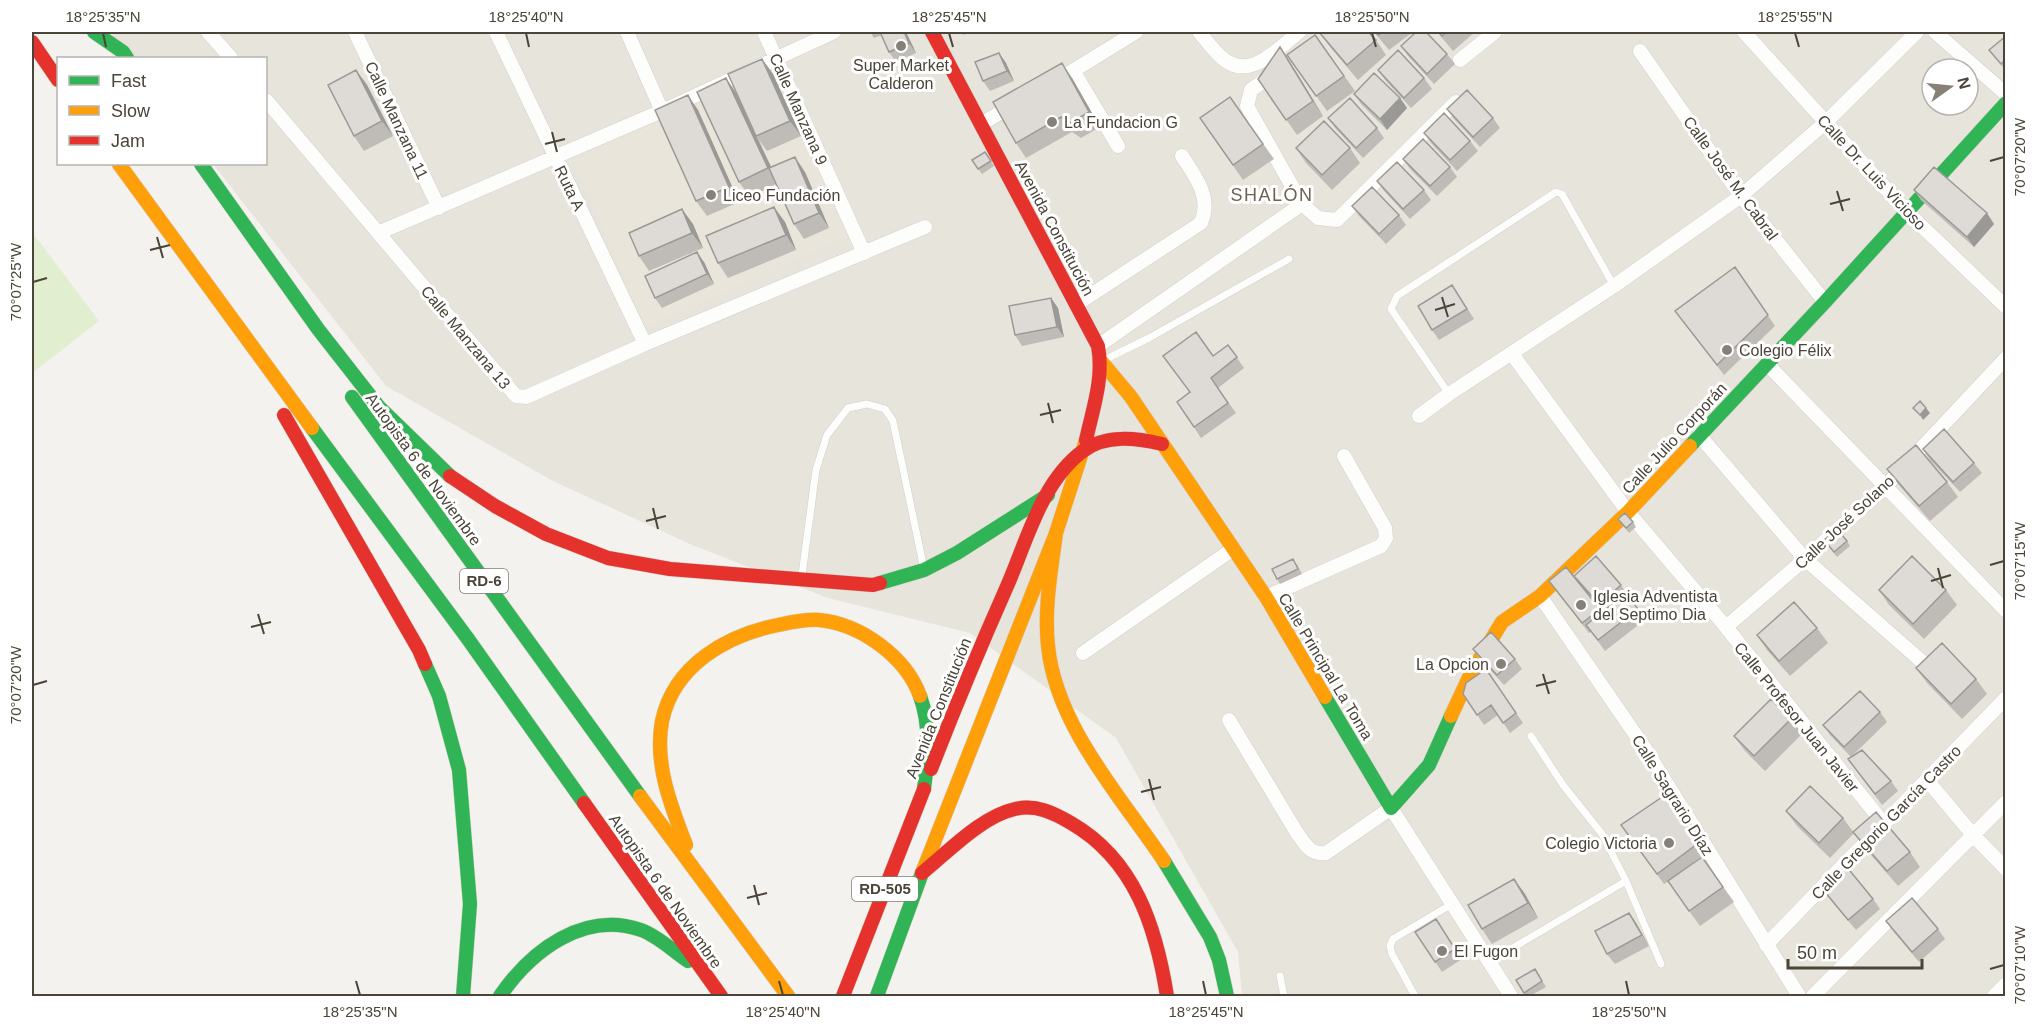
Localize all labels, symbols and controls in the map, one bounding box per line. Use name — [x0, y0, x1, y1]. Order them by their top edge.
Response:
text: 18°25'35"N — [65, 8, 141, 25]
text: 18°25'40"N — [488, 8, 564, 25]
text: 18°25'45"N — [911, 8, 987, 25]
text: 18°25'50"N — [1334, 8, 1410, 25]
text: 18°25'55"N — [1757, 8, 1833, 25]
marker: Super Market Calderon — [894, 39, 908, 53]
street label: Calle Manzana 9 — [766, 51, 831, 168]
legend — [57, 57, 267, 165]
place label: Super Market Calderon — [853, 57, 950, 92]
north arrow — [1920, 57, 1980, 117]
street label: Calle Manzana 11 — [362, 59, 431, 182]
text: Fast — [111, 71, 146, 91]
text: N — [1954, 75, 1974, 91]
text: Slow — [111, 101, 151, 121]
street label: Calle Dr. Luis Vicioso — [1814, 111, 1929, 233]
street label: Calle José M. Cabral — [1680, 113, 1781, 243]
place label: La Fundacion G — [1064, 114, 1178, 131]
marker: La Fundacion G — [1045, 115, 1059, 129]
text: 70°07'20"W — [2011, 117, 2028, 196]
text: Jam — [111, 131, 145, 151]
street label: Avenida Constitución — [1012, 158, 1097, 298]
street label: Ruta A — [551, 163, 588, 214]
district label: SHALÓN — [1230, 184, 1314, 205]
place label: Liceo Fundación — [723, 187, 840, 204]
marker: Liceo Fundación — [704, 188, 718, 202]
text: 70°07'25"W — [7, 242, 24, 321]
street label: Calle Manzana 13 — [418, 282, 514, 392]
place label: Colegio Félix — [1739, 342, 1831, 359]
marker: Colegio Félix — [1720, 343, 1734, 357]
street label: Calle Julio Corporán — [1619, 380, 1730, 497]
street label: Autopista 6 de Noviembre — [363, 390, 485, 549]
street label: Calle José Solano — [1791, 472, 1897, 573]
text: 70°07'15"W — [2011, 521, 2028, 600]
road number: RD-6 — [460, 569, 508, 593]
place label: Iglesia Adventista del Septimo Dia — [1593, 588, 1718, 623]
street label: Calle Principal La Toma — [1275, 590, 1376, 743]
marker: Iglesia Adventista del Septimo Dia — [1574, 598, 1588, 612]
street label: Avenida Constitución — [902, 635, 974, 781]
street label: Calle Profesor Juan Javier — [1731, 639, 1863, 796]
text: 70°07'20"W — [7, 645, 24, 724]
place label: La Opcion — [1416, 656, 1489, 673]
marker: La Opcion — [1494, 657, 1508, 671]
street label: Calle Sagrario Díaz — [1629, 732, 1717, 859]
street label: Calle Gregorio García Castro — [1808, 742, 1965, 903]
street label: Autopista 6 de Noviembre — [606, 811, 725, 972]
place label: Colegio Victoria — [1545, 835, 1657, 852]
marker: Colegio Victoria — [1662, 836, 1676, 850]
road number: RD-505 — [852, 877, 918, 901]
text: 70°07'10"W — [2011, 925, 2028, 1004]
scale bar — [1788, 932, 1922, 970]
place label: El Fugon — [1454, 943, 1518, 960]
text: 50 m — [1797, 943, 1837, 963]
marker: El Fugon — [1435, 944, 1449, 958]
text: 18°25'35"N — [322, 1003, 398, 1020]
text: 18°25'40"N — [745, 1003, 821, 1020]
text: 18°25'45"N — [1168, 1003, 1244, 1020]
text: 18°25'50"N — [1591, 1003, 1667, 1020]

